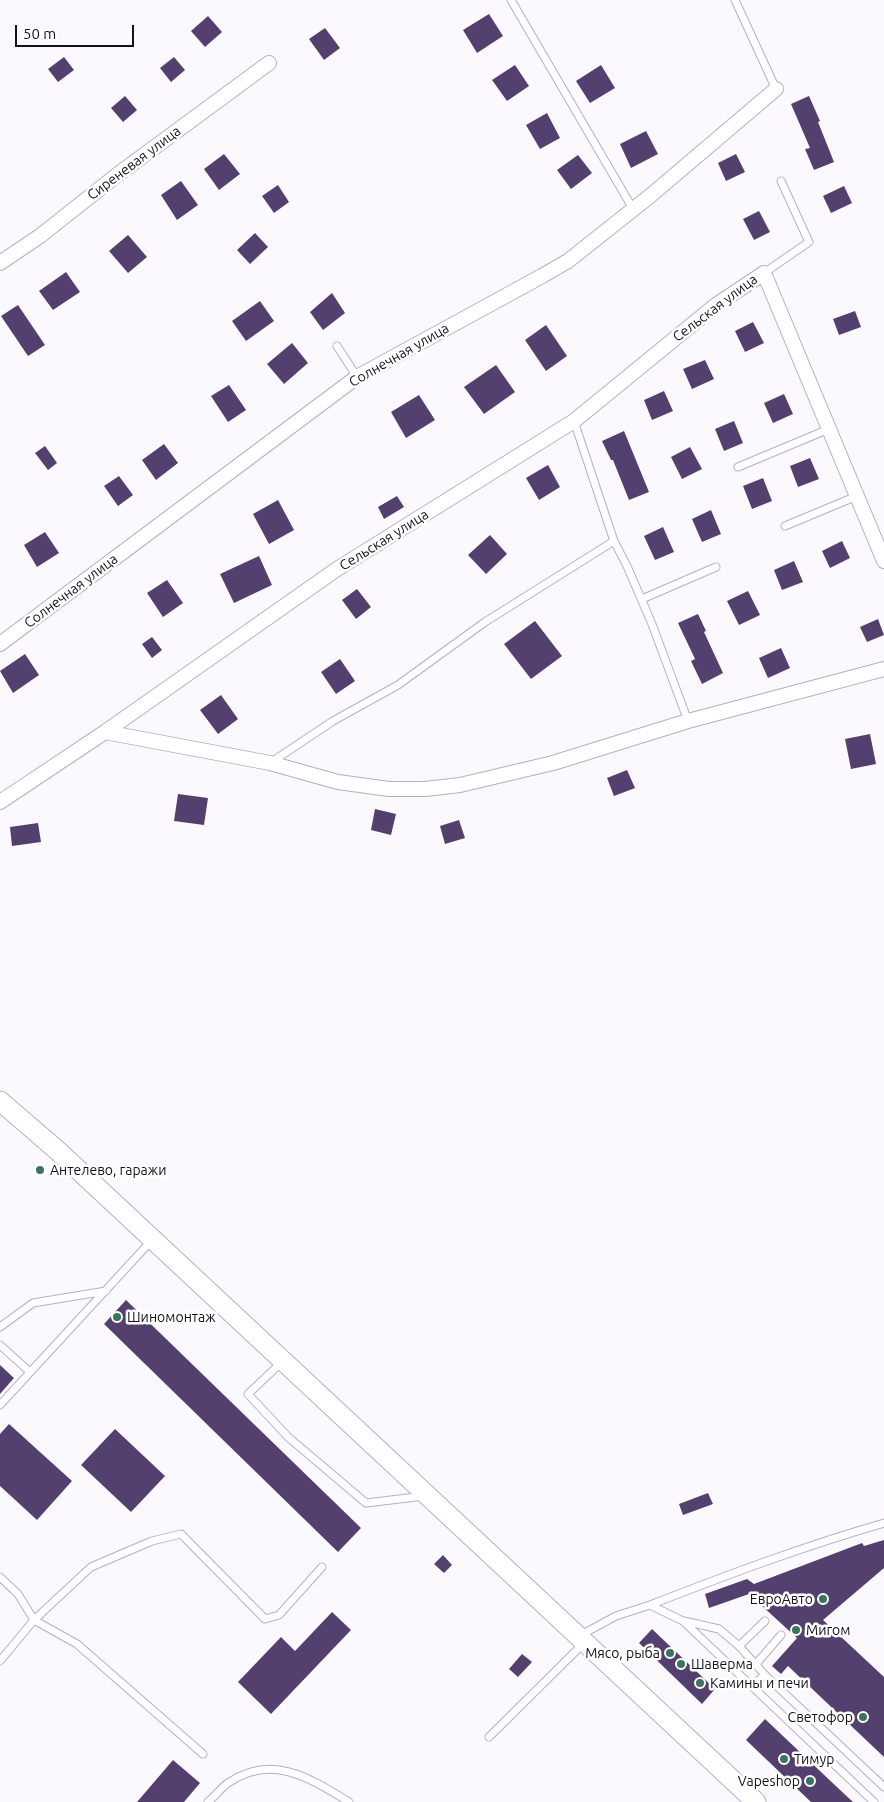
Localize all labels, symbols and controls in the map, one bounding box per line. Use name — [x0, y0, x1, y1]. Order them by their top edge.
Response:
scale bar — [18, 15, 136, 47]
text: 50 m — [23, 25, 56, 42]
street label: Сиреневая улица — [84, 122, 184, 204]
street label: Сельская улица — [669, 271, 761, 345]
street label: Солнечная улица — [346, 320, 452, 390]
street label: Сельская улица — [336, 506, 432, 574]
street label: Солнечная улица — [21, 550, 121, 632]
place label: Антелево, гаражи — [50, 1162, 166, 1178]
marker: Антелево, гаражи — [34, 1164, 46, 1176]
place label: Шиномонтаж — [127, 1309, 216, 1325]
marker: Шиномонтаж — [111, 1311, 123, 1323]
place label: ЕвроАвто — [750, 1591, 813, 1607]
marker: ЕвроАвто — [817, 1593, 829, 1605]
place label: Мигом — [806, 1622, 850, 1638]
marker: Мигом — [790, 1624, 802, 1636]
place label: Мясо, рыба — [585, 1645, 660, 1661]
marker: Мясо, рыба — [664, 1647, 676, 1659]
place label: Шаверма — [691, 1656, 753, 1672]
marker: Шаверма — [675, 1658, 687, 1670]
place label: Камины и печи — [710, 1675, 809, 1691]
marker: Камины и печи — [694, 1677, 706, 1689]
place label: Светофор — [788, 1709, 853, 1725]
marker: Светофор — [857, 1711, 869, 1723]
place label: Тимур — [794, 1751, 834, 1767]
marker: Тимур — [778, 1753, 790, 1765]
place label: Vapeshop — [738, 1773, 800, 1789]
marker: Vapeshop — [804, 1775, 816, 1787]

